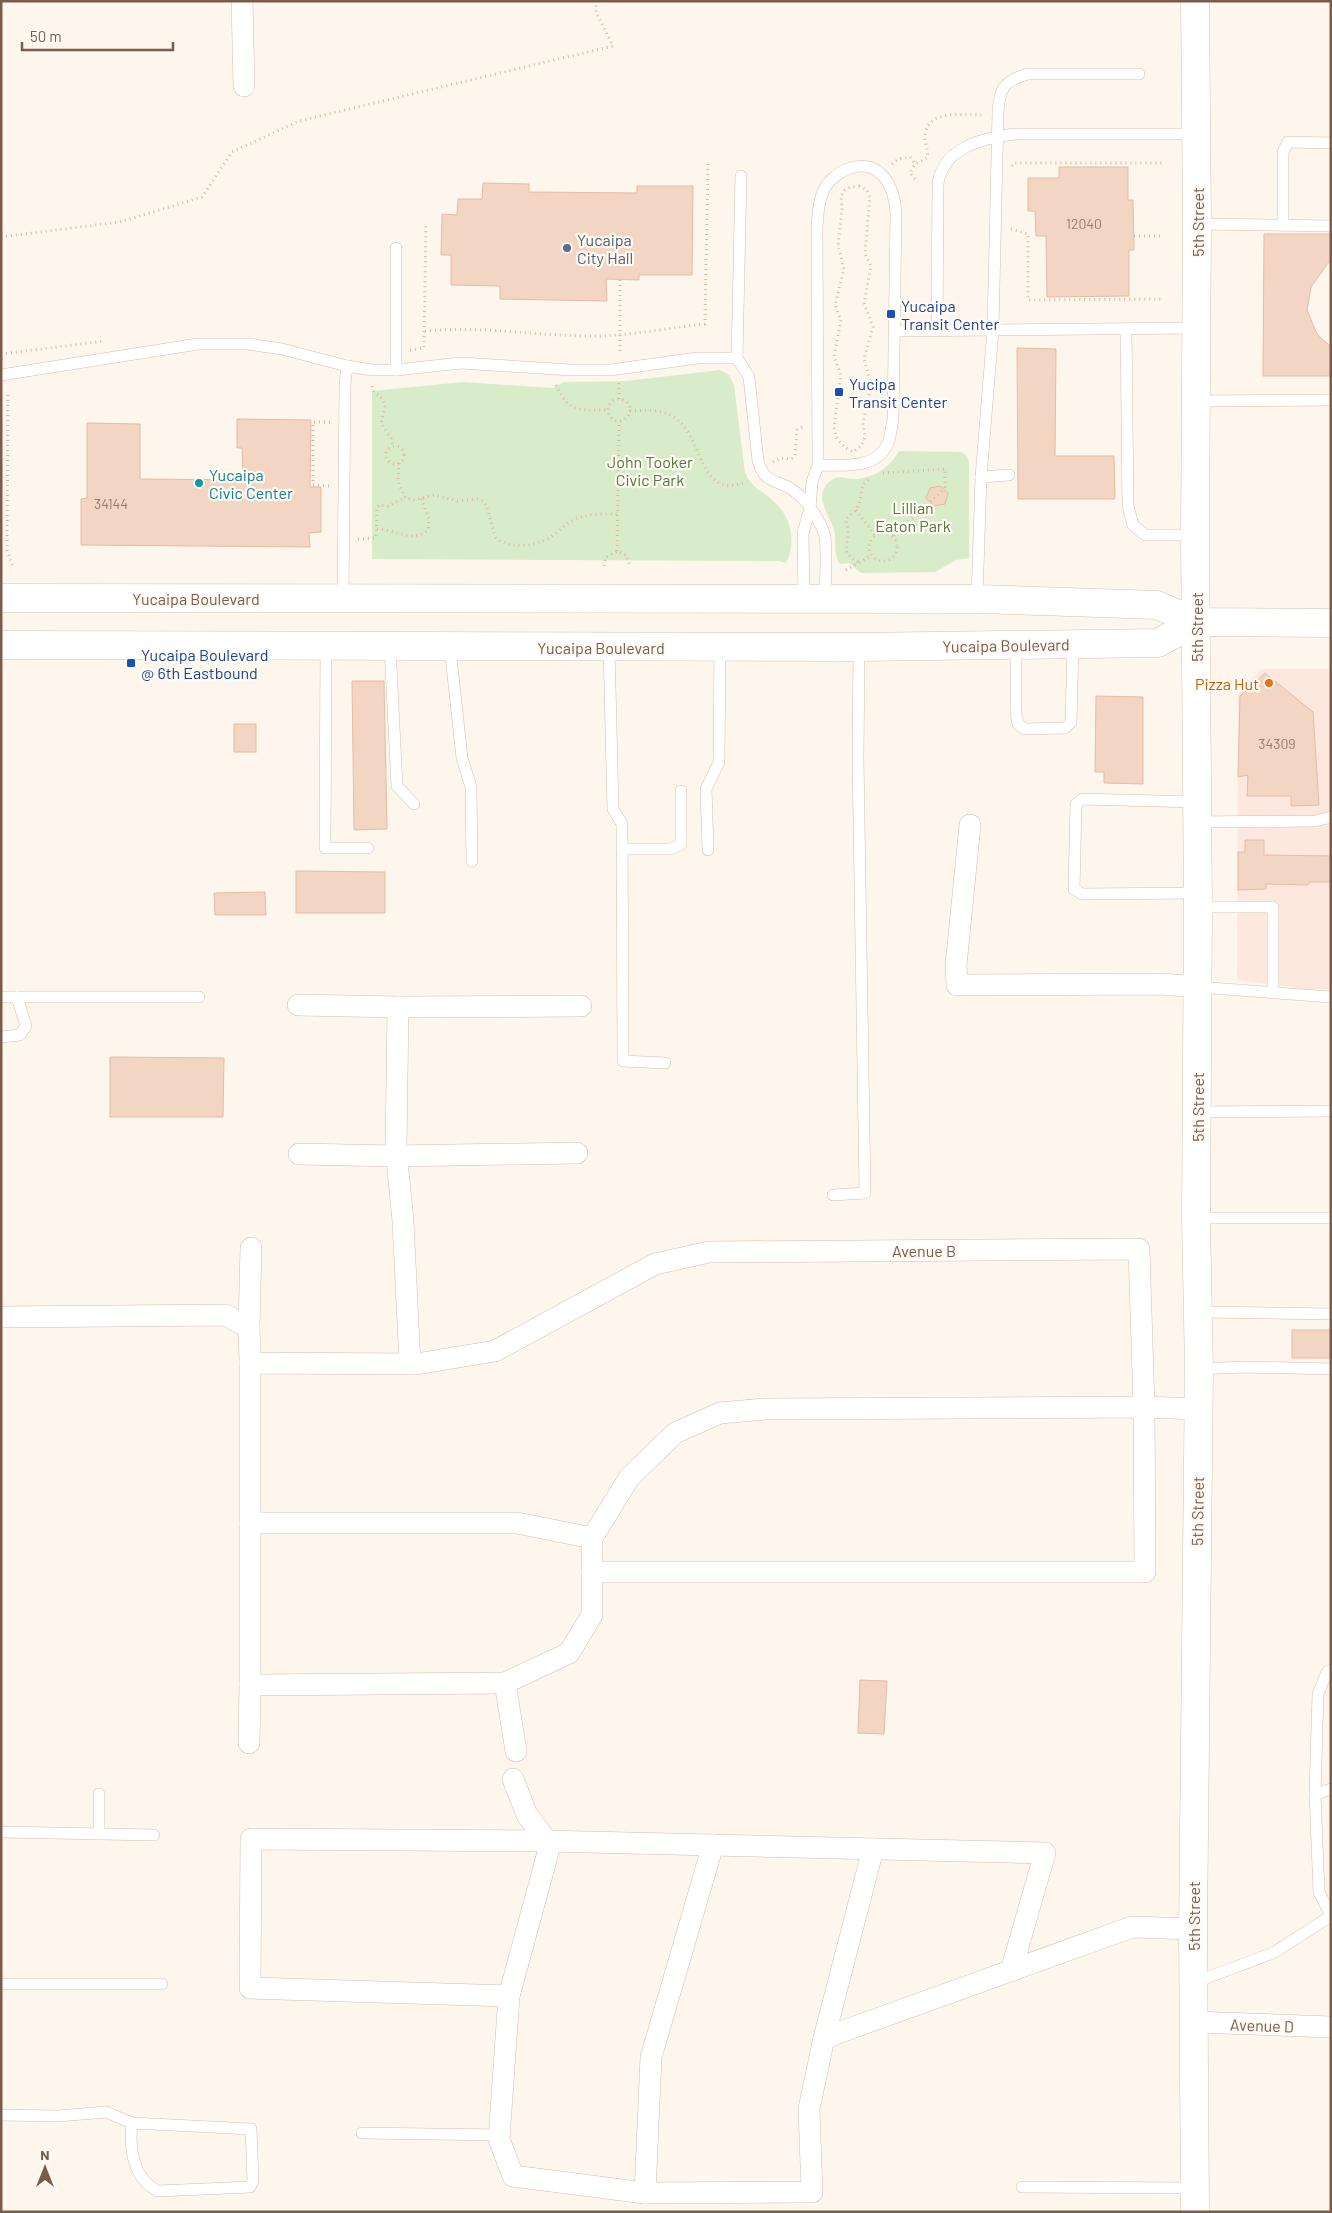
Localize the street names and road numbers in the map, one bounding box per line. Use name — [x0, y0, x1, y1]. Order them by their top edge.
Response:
street label: 5th Street — [1188, 187, 1207, 257]
street label: Yucaipa Boulevard — [132, 589, 260, 608]
street label: 5th Street — [1187, 592, 1206, 662]
street label: Yucaipa Boulevard — [942, 634, 1070, 656]
street label: Yucaipa Boulevard — [537, 638, 665, 657]
street label: 5th Street — [1188, 1072, 1207, 1142]
street label: Avenue B — [892, 1241, 956, 1260]
street label: 5th Street — [1187, 1476, 1207, 1546]
street label: 5th Street — [1184, 1881, 1203, 1951]
street label: Avenue D — [1230, 2014, 1294, 2036]

